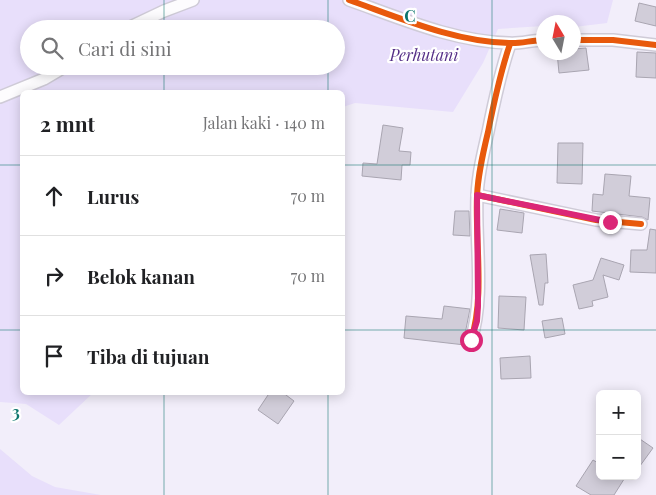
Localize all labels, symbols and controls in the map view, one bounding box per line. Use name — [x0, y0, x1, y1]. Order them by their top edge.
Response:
text: C — [404, 5, 416, 26]
north arrow — [536, 15, 581, 60]
search box — [20, 20, 345, 75]
icon: search — [38, 34, 66, 62]
text: Cari di sini — [78, 35, 172, 61]
park label: Perhutani — [389, 44, 459, 65]
text: 2 mnt — [40, 109, 95, 137]
text: Jalan kaki · 140 m — [203, 112, 325, 133]
icon: ahead — [40, 182, 68, 210]
text: Lurus — [87, 183, 139, 209]
text: 70 m — [291, 185, 325, 206]
route end — [599, 211, 622, 234]
icon: right — [40, 262, 68, 290]
text: Belok kanan — [87, 263, 195, 289]
text: 70 m — [291, 265, 325, 286]
route start — [460, 329, 483, 352]
icon: arrive — [40, 342, 68, 370]
text: Tiba di tujuan — [87, 343, 209, 369]
map controls — [596, 390, 641, 480]
button: + — [596, 390, 641, 435]
text: 3 — [12, 401, 20, 422]
button: − — [596, 435, 641, 480]

